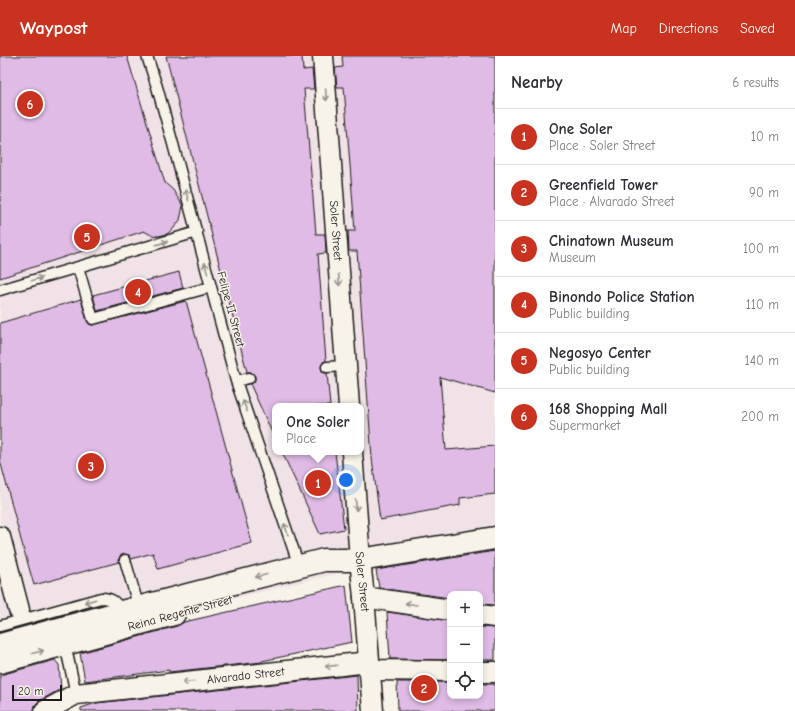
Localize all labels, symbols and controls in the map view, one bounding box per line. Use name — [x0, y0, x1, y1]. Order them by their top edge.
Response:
text: Waypost — [20, 17, 88, 39]
text: Map — [610, 20, 637, 37]
text: Directions — [659, 20, 718, 37]
text: Saved — [740, 20, 775, 37]
text: Nearby — [511, 73, 562, 92]
text: 6 results — [732, 75, 779, 90]
one-way arrow — [323, 88, 330, 101]
pin: 6 — [17, 89, 43, 119]
text: One Soler — [549, 120, 612, 138]
text: 1 — [521, 129, 527, 144]
text: 10 m — [751, 129, 779, 144]
text: Place · Soler Street — [549, 138, 655, 153]
text: Greenfield Tower — [549, 176, 658, 194]
text: 2 — [521, 185, 527, 200]
text: 90 m — [749, 185, 779, 200]
one-way arrow — [183, 189, 190, 202]
text: Place · Alvarado Street — [549, 194, 674, 209]
street label: Soler Street — [327, 200, 345, 262]
pin: 5 — [74, 222, 100, 252]
text: Chinatown Museum — [549, 232, 674, 250]
one-way arrow — [156, 239, 169, 246]
text: 3 — [521, 241, 527, 256]
text: 100 m — [743, 241, 779, 256]
text: Museum — [549, 250, 596, 265]
one-way arrow — [202, 261, 209, 274]
street label: Felipe II Street — [214, 270, 248, 349]
one-way arrow — [336, 273, 343, 286]
one-way arrow — [31, 275, 44, 282]
pin: 4 — [125, 277, 151, 307]
text: Binondo Police Station — [549, 288, 695, 306]
text: 4 — [521, 297, 527, 312]
text: 110 m — [746, 297, 779, 312]
text: Public building — [549, 306, 630, 321]
text: Negosyo Center — [549, 344, 651, 362]
text: 5 — [521, 353, 527, 368]
text: 140 m — [745, 353, 779, 368]
text: Public building — [549, 362, 630, 377]
text: 168 Shopping Mall — [549, 400, 667, 418]
one-way arrow — [240, 401, 248, 413]
popup — [272, 403, 364, 455]
text: 6 — [521, 409, 527, 424]
text: 200 m — [741, 409, 779, 424]
text: One Soler — [286, 413, 350, 431]
text: Supermarket — [549, 418, 620, 433]
text: Place — [286, 431, 316, 446]
pin: 3 — [78, 451, 104, 481]
pin: 1 — [305, 468, 331, 498]
your location — [336, 470, 356, 490]
one-way arrow — [352, 498, 359, 511]
one-way arrow — [282, 524, 290, 536]
street label: Soler Street — [352, 551, 372, 613]
one-way arrow — [255, 573, 268, 580]
map controls — [447, 591, 483, 699]
button: + — [447, 591, 483, 627]
street label: Reina Regente Street — [126, 592, 234, 634]
one-way arrow — [84, 598, 97, 605]
one-way arrow — [405, 600, 418, 608]
button: − — [447, 627, 483, 663]
one-way arrow — [31, 647, 44, 655]
one-way arrow — [325, 662, 338, 670]
button: locate — [447, 663, 483, 699]
street label: Alvarado Street — [206, 664, 286, 687]
pin: 2 — [411, 673, 437, 703]
one-way arrow — [182, 678, 195, 686]
scale bar — [12, 683, 62, 702]
text: 20 m — [18, 685, 43, 698]

